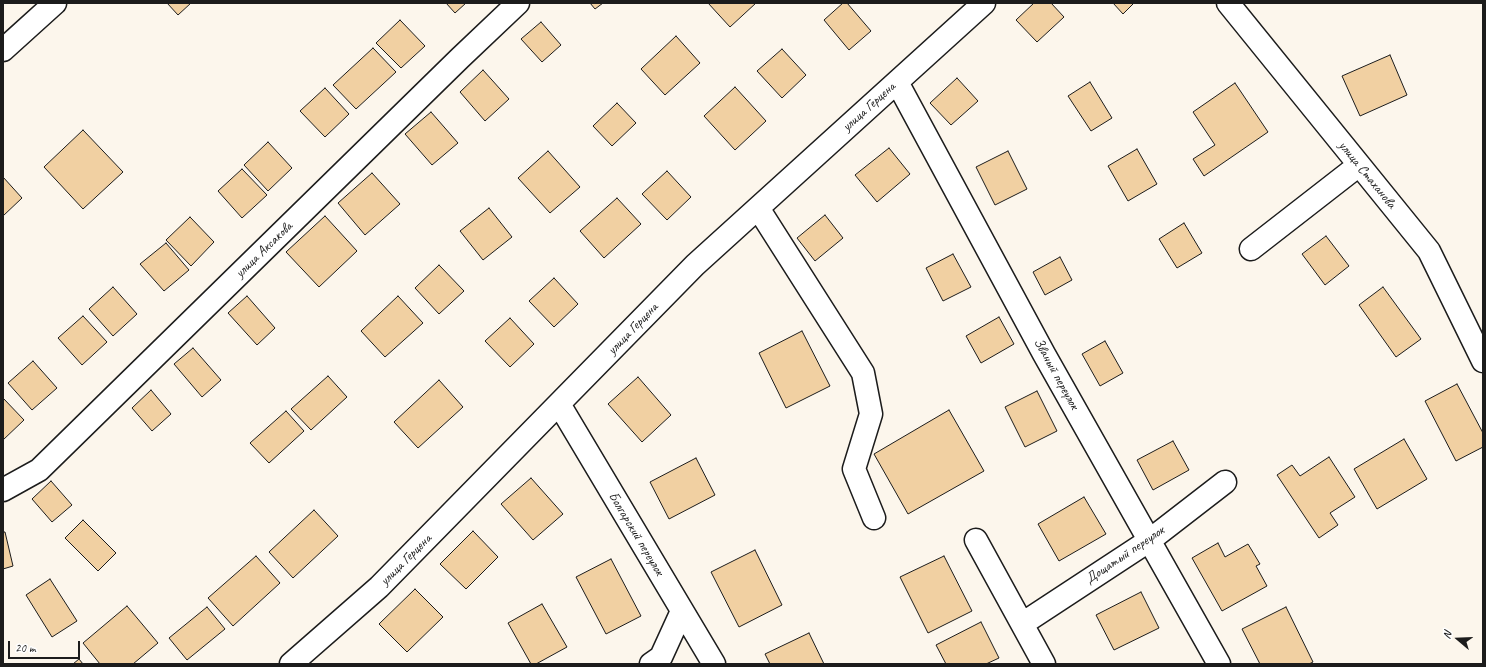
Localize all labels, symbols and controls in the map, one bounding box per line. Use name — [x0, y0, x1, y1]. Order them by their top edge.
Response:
street label: улица Герцена — [839, 79, 899, 135]
street label: улица Стаханова — [1335, 138, 1399, 212]
street label: улица Аксакова — [232, 218, 296, 282]
street label: улица Герцена — [604, 299, 662, 359]
street label: Званый переулок — [1029, 335, 1083, 413]
street label: Болгарский переулок — [604, 489, 668, 579]
street label: Дощатый переулок — [1082, 522, 1168, 588]
street label: улица Герцена — [377, 531, 435, 589]
north arrow — [1438, 619, 1478, 659]
text: N — [1439, 630, 1454, 641]
scale bar — [10, 633, 82, 659]
text: 20 m — [15, 640, 35, 656]

